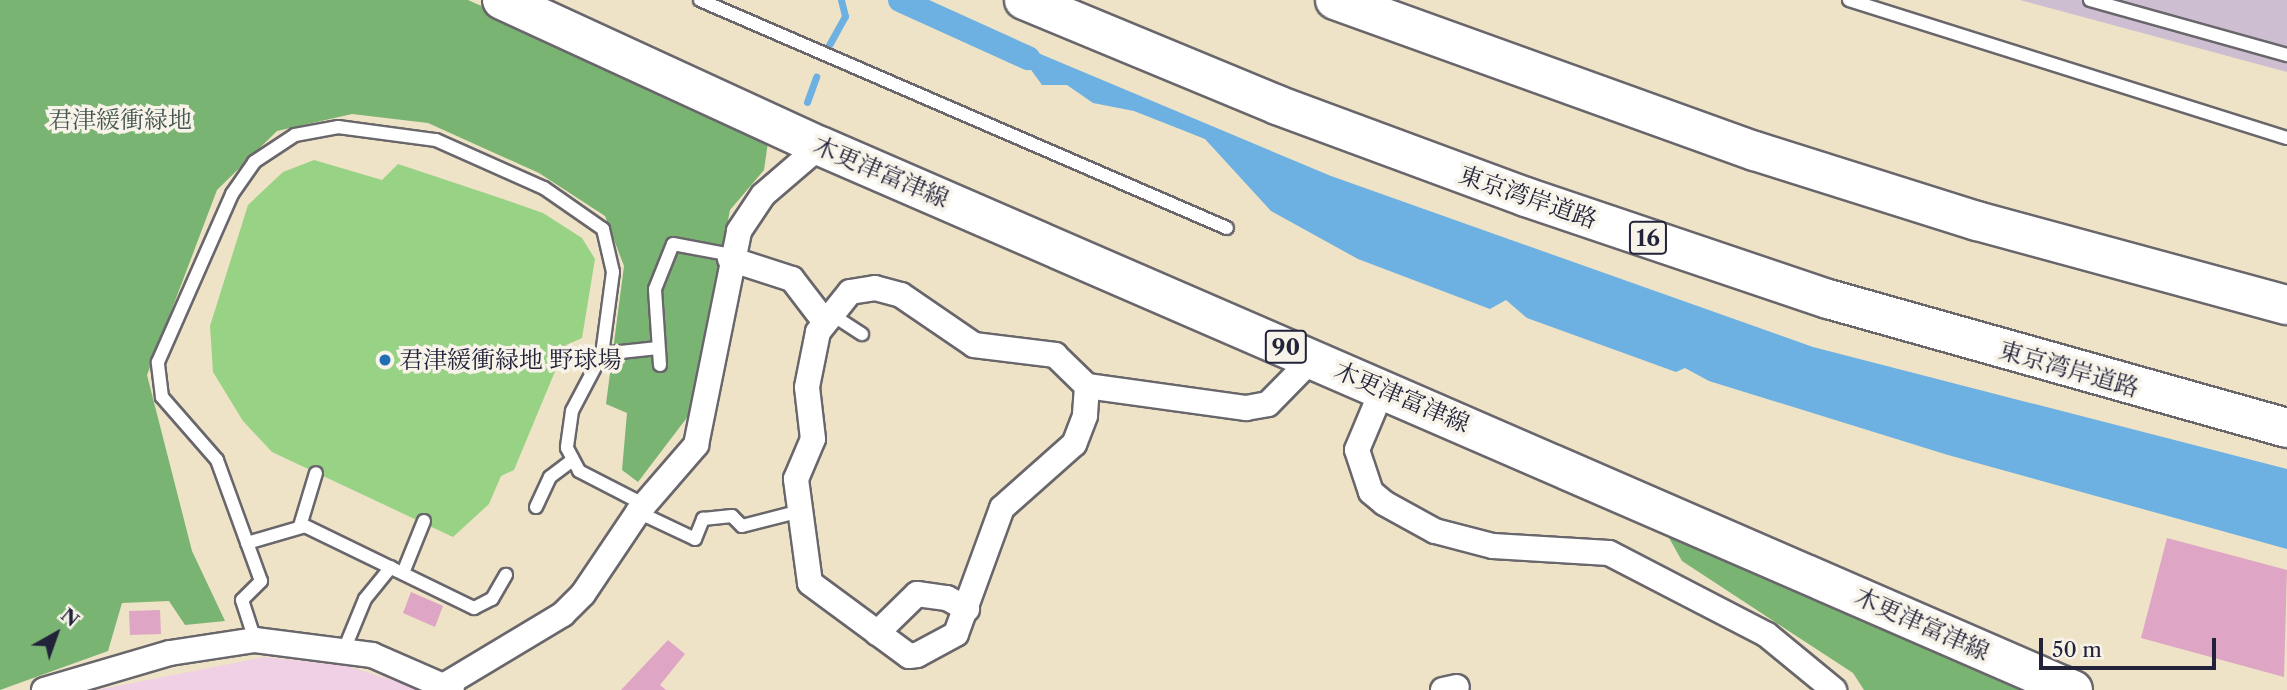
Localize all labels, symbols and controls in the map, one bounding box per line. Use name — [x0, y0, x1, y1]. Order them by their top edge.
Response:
park label: 君津緩衝緑地 — [48, 106, 192, 134]
street label: 木更津富津線 — [809, 131, 953, 213]
street label: 東京湾岸道路 — [1455, 160, 1601, 234]
road number: 16 — [1629, 218, 1667, 258]
road number: 90 — [1263, 328, 1309, 366]
street label: 東京湾岸道路 — [1996, 335, 2142, 403]
place label: 君津緩衝緑地 野球場 — [399, 346, 621, 374]
marker: 君津緩衝緑地 野球場 — [377, 352, 393, 368]
street label: 木更津富津線 — [1330, 356, 1474, 438]
street label: 木更津富津線 — [1850, 582, 1994, 666]
north arrow — [21, 599, 91, 669]
text: N — [56, 603, 84, 632]
scale bar — [2042, 624, 2219, 668]
text: 50 m — [2052, 637, 2102, 662]

